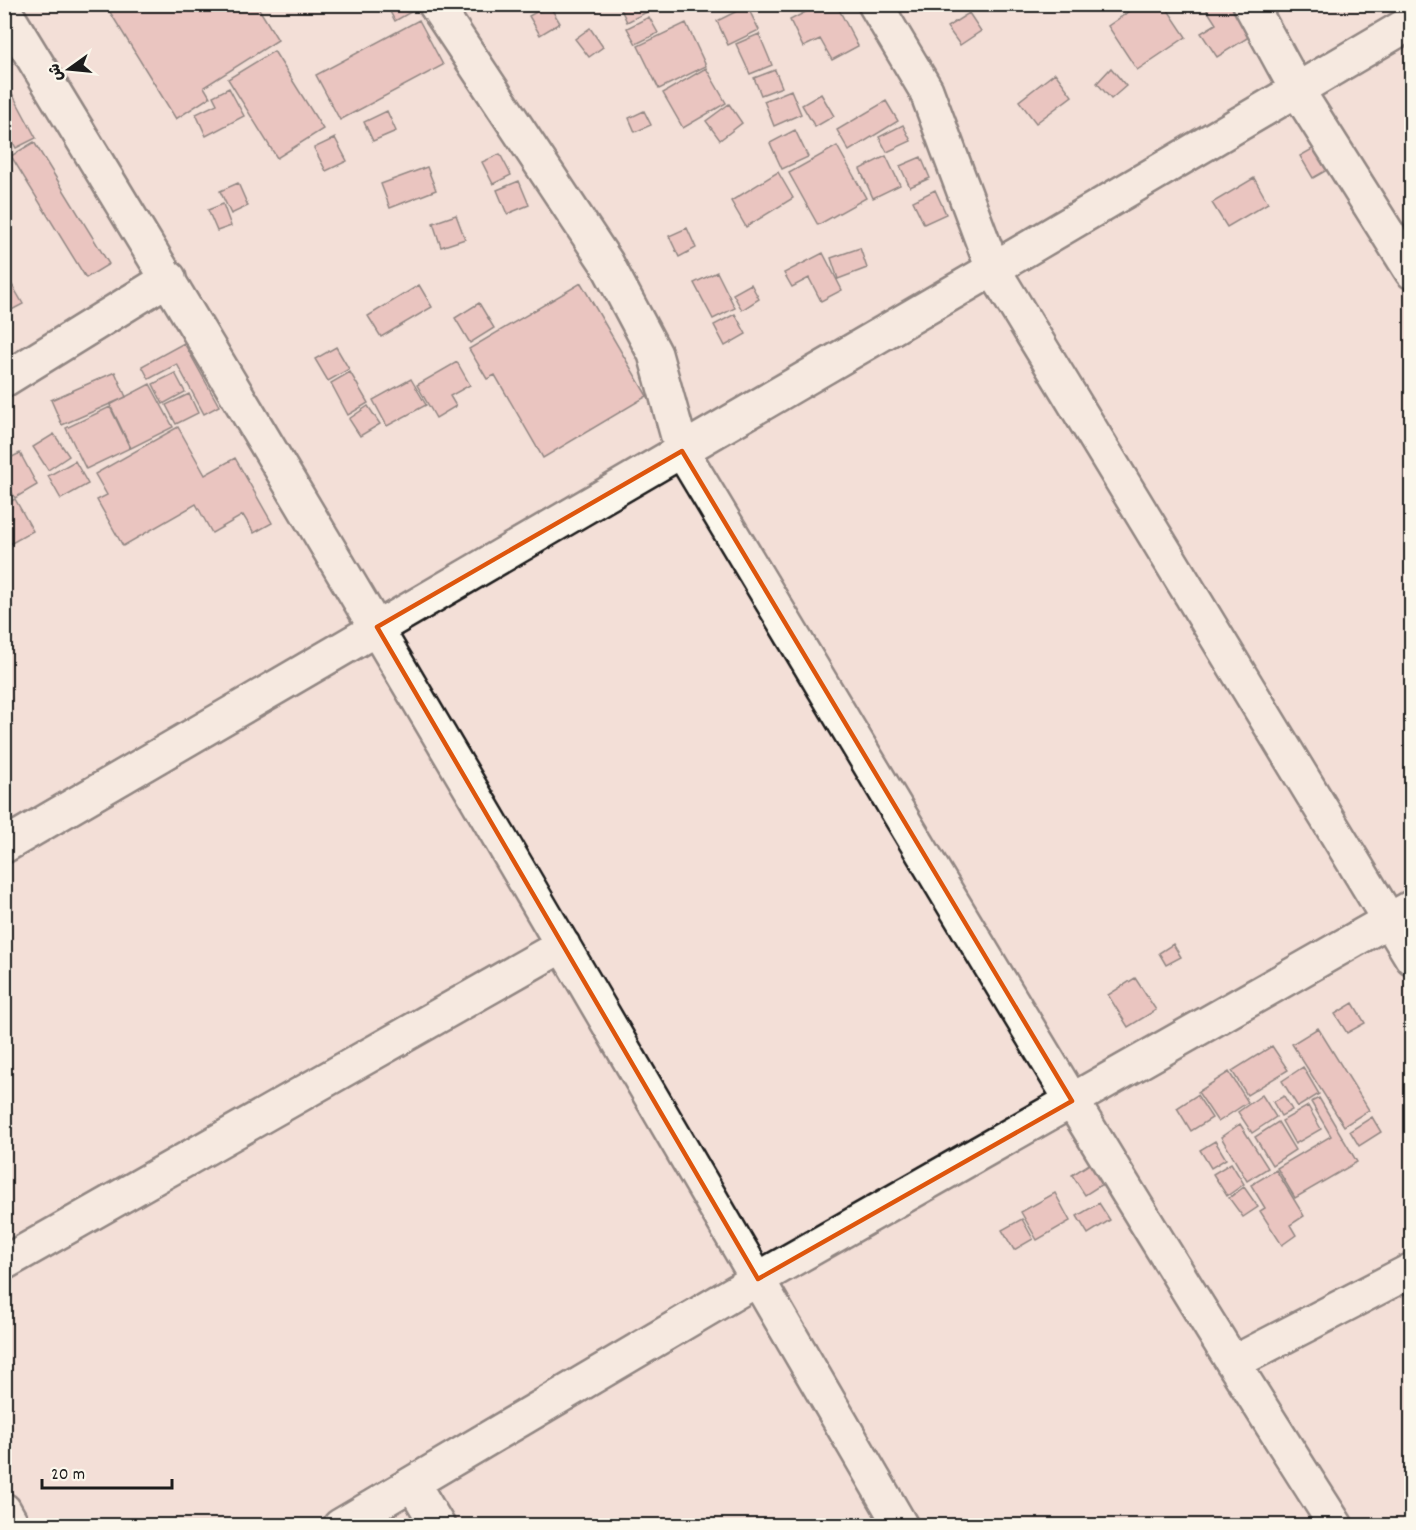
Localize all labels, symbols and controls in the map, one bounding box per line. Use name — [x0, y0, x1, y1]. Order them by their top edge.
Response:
north arrow — [39, 39, 99, 99]
text: ش — [44, 61, 70, 84]
scale bar — [42, 1452, 172, 1490]
text: 20 m — [51, 1463, 85, 1488]

